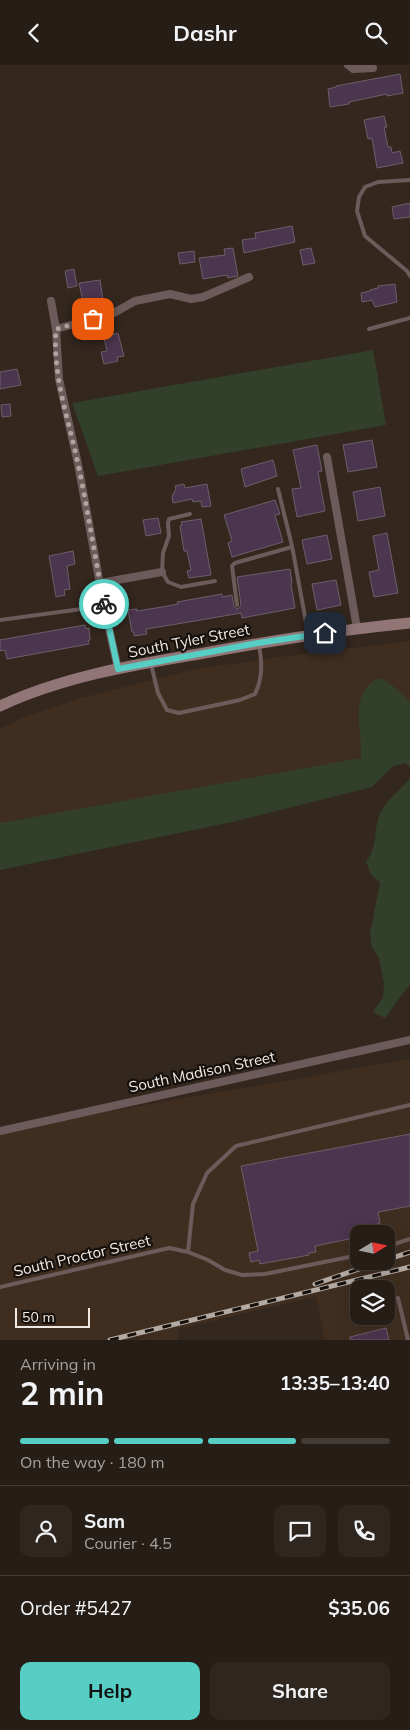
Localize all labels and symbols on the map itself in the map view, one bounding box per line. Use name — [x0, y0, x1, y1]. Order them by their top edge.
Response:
pin — [72, 298, 114, 340]
courier — [79, 579, 129, 629]
pin — [304, 612, 346, 654]
street label: South Tyler Street — [127, 619, 251, 662]
street label: South Madison Street — [127, 1047, 277, 1096]
north arrow — [350, 1225, 395, 1270]
street label: South Proctor Street — [12, 1231, 152, 1281]
scale bar — [15, 1305, 90, 1328]

